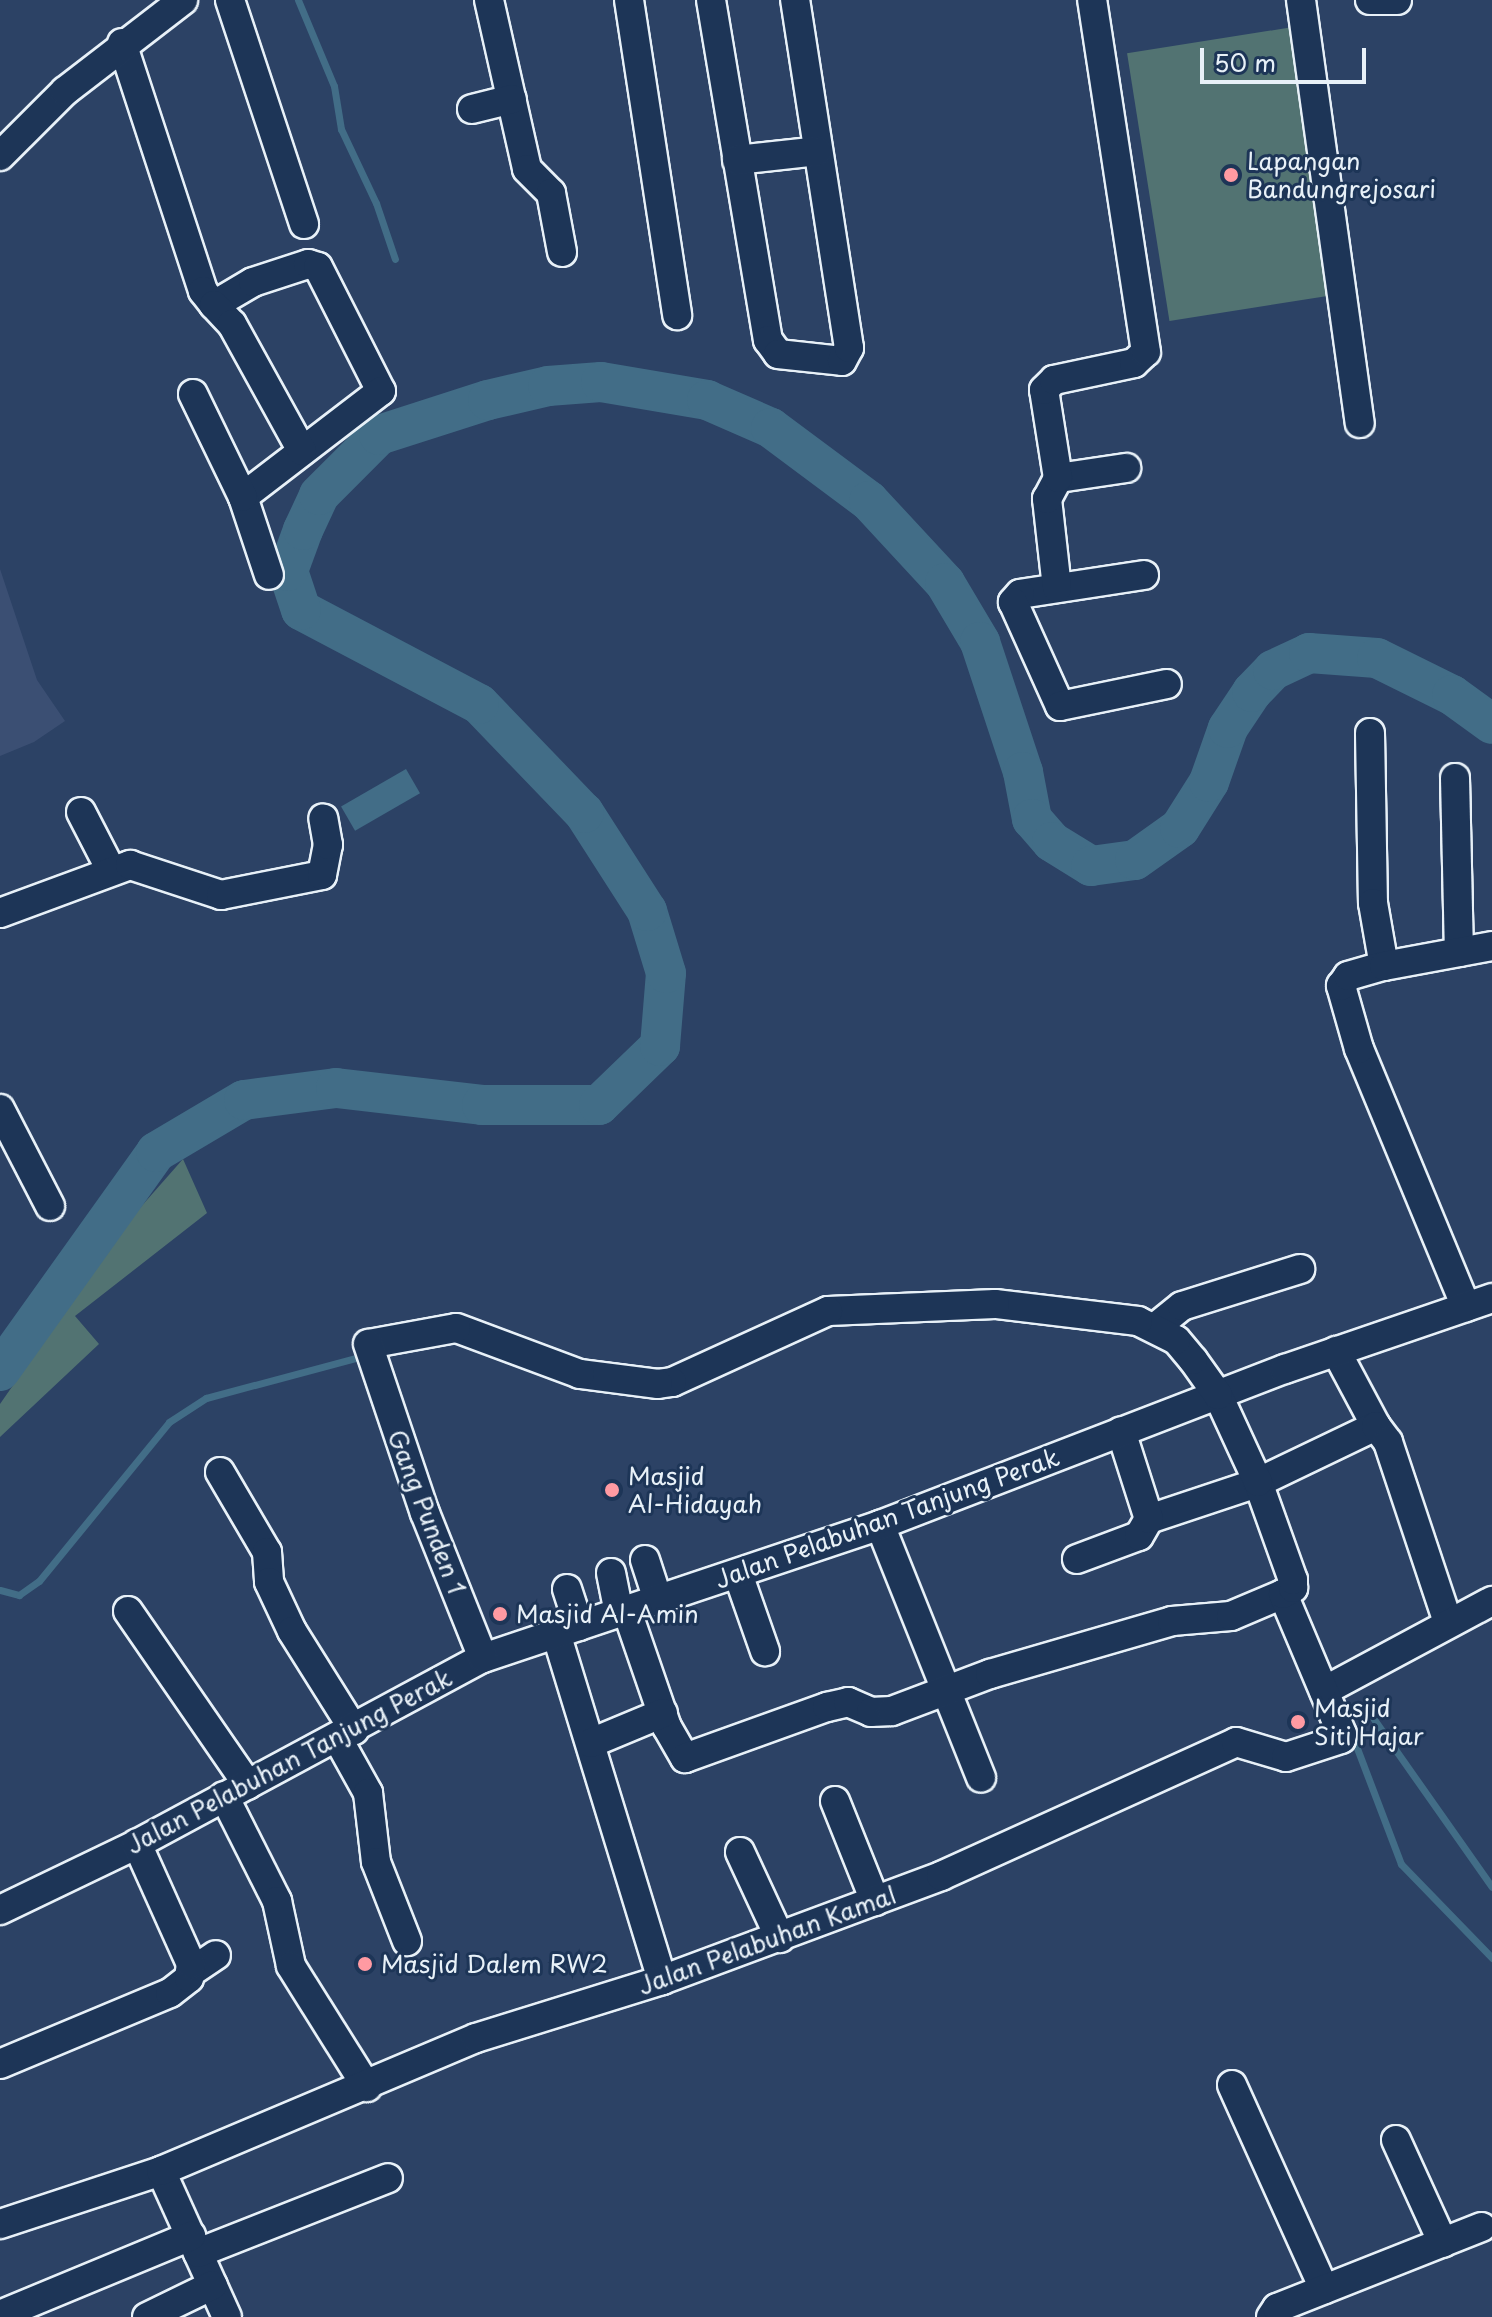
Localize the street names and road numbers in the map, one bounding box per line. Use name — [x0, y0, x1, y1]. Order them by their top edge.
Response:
street label: Gang Punden 1 — [382, 1426, 472, 1598]
street label: Jalan Pelabuhan Tanjung Perak — [710, 1442, 1064, 1594]
street label: Jalan Pelabuhan Tanjung Perak — [121, 1663, 457, 1859]
street label: Jalan Pelabuhan Kamal — [634, 1880, 900, 2000]

